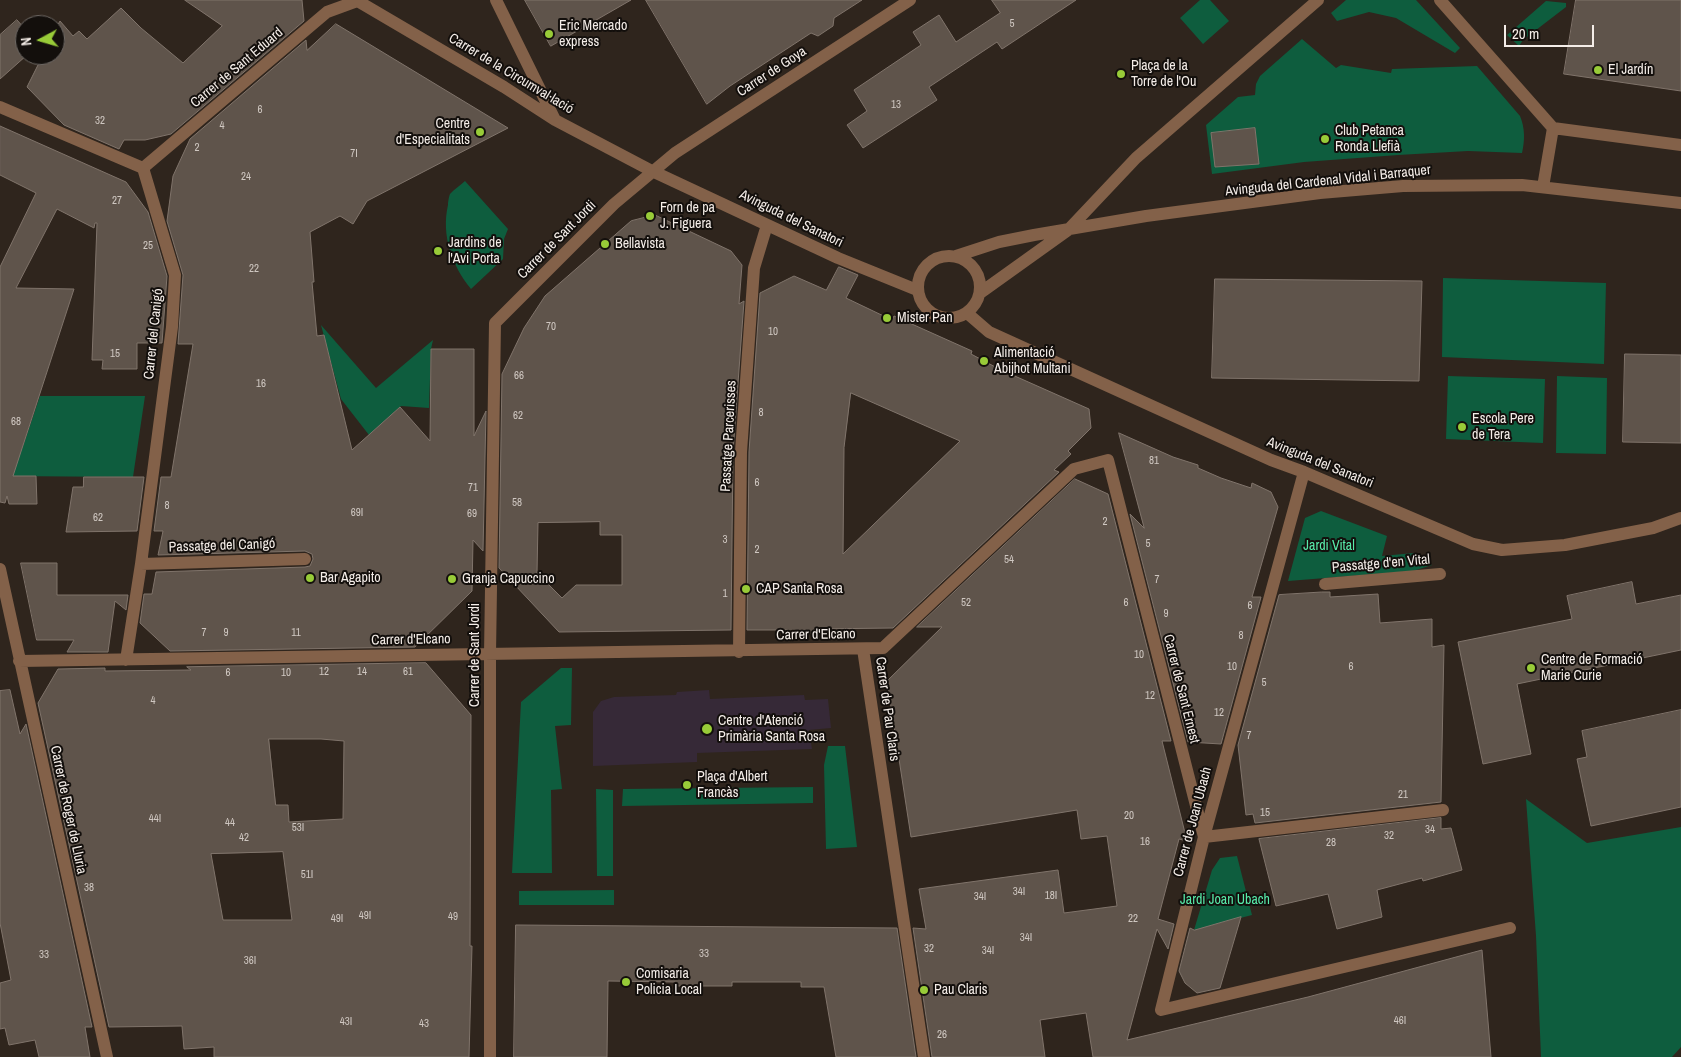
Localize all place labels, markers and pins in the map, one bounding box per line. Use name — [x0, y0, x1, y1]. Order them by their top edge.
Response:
place label: Eric Mercado express — [559, 18, 627, 50]
marker: Eric Mercado express — [543, 28, 555, 40]
place label: Plaça de la Torre de l'Ou — [1131, 58, 1196, 90]
place label: El Jardín — [1608, 62, 1653, 78]
marker: El Jardín — [1592, 64, 1604, 76]
marker: Plaça de la Torre de l'Ou — [1115, 68, 1127, 80]
place label: Centre d'Especialitats — [396, 116, 470, 148]
place label: Club Petanca Ronda Llefià — [1335, 123, 1404, 156]
marker: Centre d'Especialitats — [474, 126, 486, 138]
marker: Club Petanca Ronda Llefià — [1319, 133, 1331, 145]
place label: Forn de pa J. Figuera — [660, 200, 715, 232]
marker: Forn de pa J. Figuera — [644, 210, 656, 222]
place label: Jardins de l'Avi Porta — [448, 235, 502, 268]
place label: Bellavista — [615, 236, 665, 252]
marker: Bellavista — [599, 238, 611, 250]
marker: Jardins de l'Avi Porta — [432, 245, 444, 257]
place label: Mister Pan — [897, 310, 953, 326]
marker: Mister Pan — [881, 312, 893, 324]
place label: Alimentació Abijhot Multani — [994, 345, 1071, 378]
marker: Alimentació Abijhot Multani — [978, 355, 990, 367]
place label: Escola Pere de Tera — [1472, 411, 1534, 444]
marker: Escola Pere de Tera — [1456, 421, 1468, 433]
place label: Bar Agapito — [320, 570, 381, 586]
place label: Granja Capuccino — [462, 571, 555, 587]
marker: Bar Agapito — [304, 572, 316, 584]
marker: Granja Capuccino — [446, 573, 458, 585]
place label: CAP Santa Rosa — [756, 581, 843, 597]
marker: CAP Santa Rosa — [740, 583, 752, 595]
place label: Centre de Formació Marie Curie — [1541, 652, 1643, 684]
marker: Centre de Formació Marie Curie — [1525, 662, 1537, 674]
place label: Centre d'Atenció Primària Santa Rosa — [718, 713, 825, 746]
marker: Centre d'Atenció Primària Santa Rosa — [700, 722, 714, 736]
place label: Plaça d'Albert Francàs — [697, 769, 767, 802]
marker: Plaça d'Albert Francàs — [681, 779, 693, 791]
place label: Comisaria Policia Local — [636, 966, 702, 999]
marker: Comisaria Policia Local — [620, 976, 632, 988]
place label: Pau Claris — [934, 982, 988, 998]
marker: Pau Claris — [918, 984, 930, 996]

